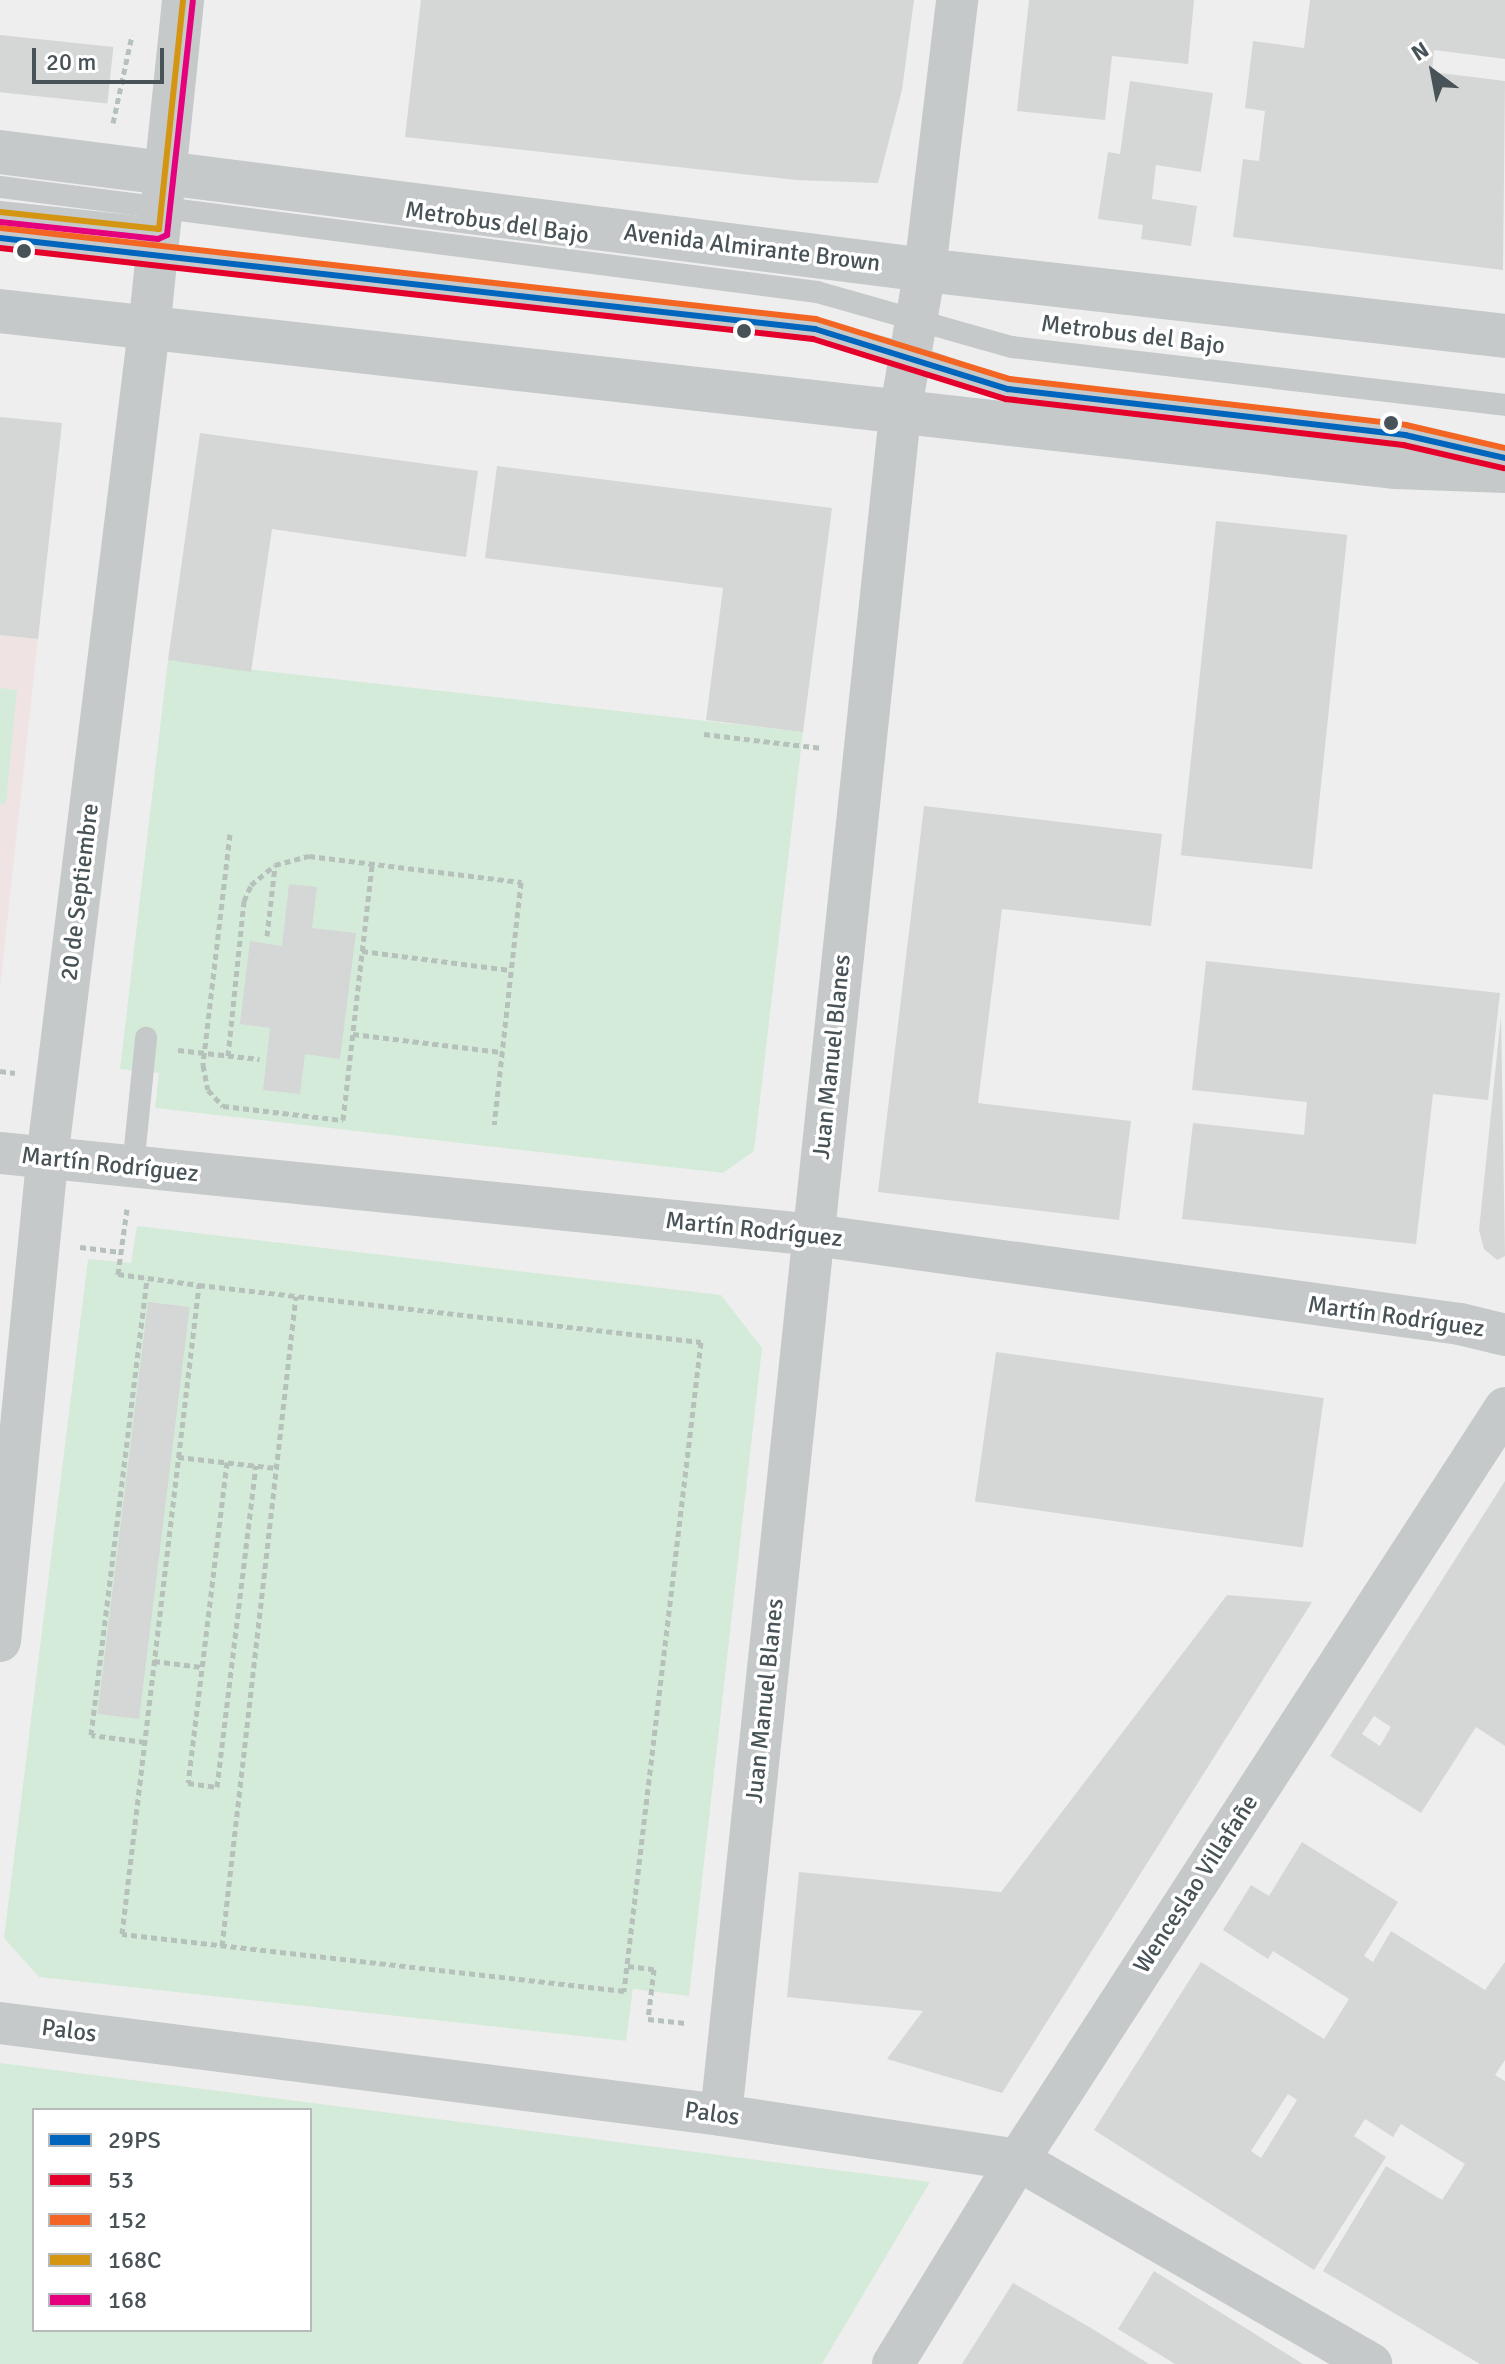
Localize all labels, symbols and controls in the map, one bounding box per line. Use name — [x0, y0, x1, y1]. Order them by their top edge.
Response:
scale bar — [36, 32, 168, 82]
north arrow — [1393, 32, 1473, 112]
text: N — [1406, 36, 1434, 67]
text: 20 m — [46, 47, 96, 77]
street label: Metrobus del Bajo — [403, 196, 591, 250]
street label: Avenida Almirante Brown — [622, 218, 882, 278]
unlabelled marker — [16, 243, 32, 259]
street label: Metrobus del Bajo — [1039, 309, 1227, 361]
unlabelled marker — [736, 323, 752, 339]
unlabelled marker — [1383, 415, 1399, 431]
street label: 20 de Septiembre — [55, 802, 105, 982]
street label: Juan Manuel Blanes — [807, 953, 857, 1161]
street label: Martín Rodríguez — [20, 1141, 200, 1189]
street label: Martín Rodríguez — [664, 1206, 844, 1254]
street label: Martín Rodríguez — [1306, 1290, 1486, 1344]
street label: Juan Manuel Blanes — [740, 1597, 790, 1805]
street label: Wenceslao Villafañe — [1128, 1789, 1264, 1979]
street label: Palos — [40, 2013, 98, 2049]
street label: Palos — [683, 2096, 741, 2132]
legend — [32, 2108, 312, 2332]
text: 29PS — [108, 2125, 161, 2155]
text: 53 — [108, 2165, 134, 2195]
text: 152 — [108, 2205, 147, 2235]
text: 168C — [108, 2245, 161, 2275]
text: 168 — [108, 2285, 147, 2315]

